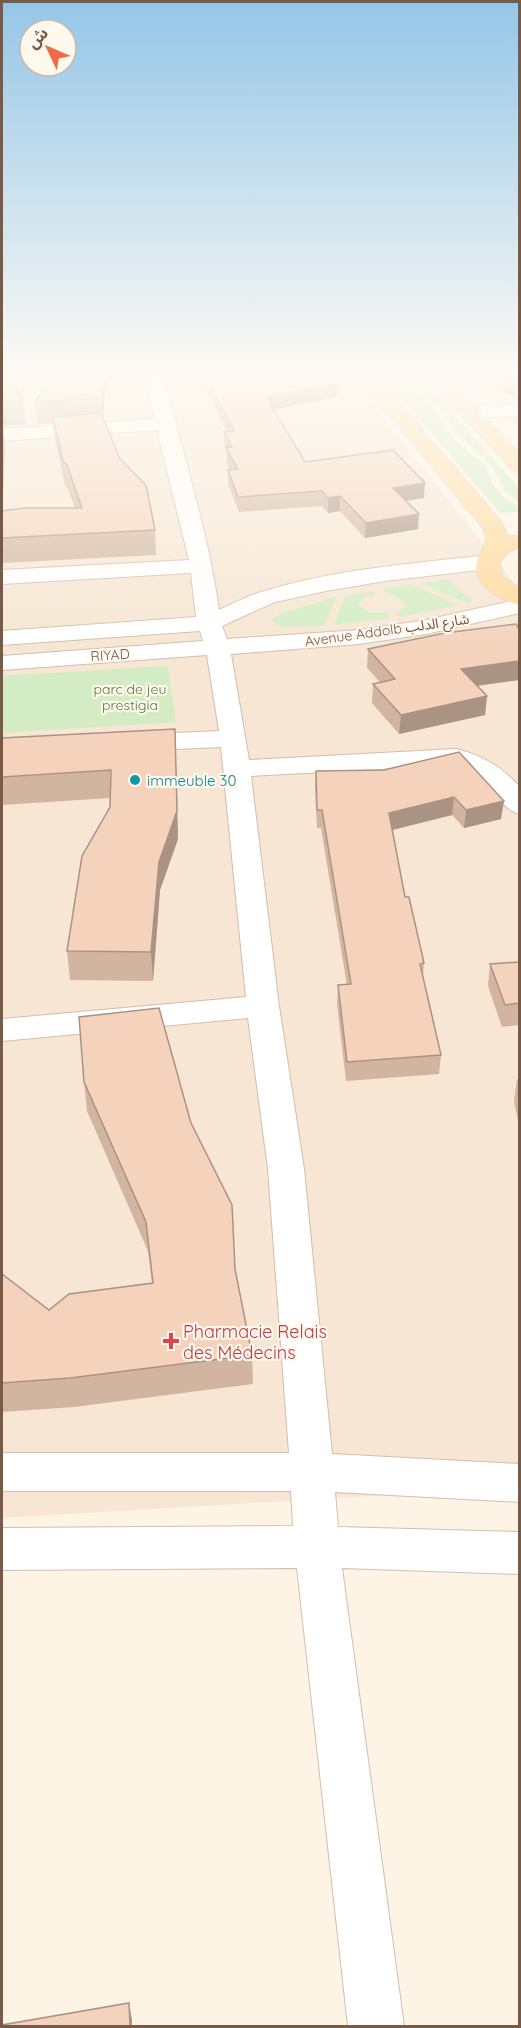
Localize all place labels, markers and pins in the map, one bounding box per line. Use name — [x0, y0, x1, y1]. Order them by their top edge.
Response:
place label: immeuble 30 — [147, 771, 236, 790]
marker: immeuble 30 — [128, 773, 142, 787]
place label: Pharmacie Relais des Médecins — [183, 1320, 327, 1364]
marker: Pharmacie Relais des Médecins — [164, 1334, 178, 1348]

